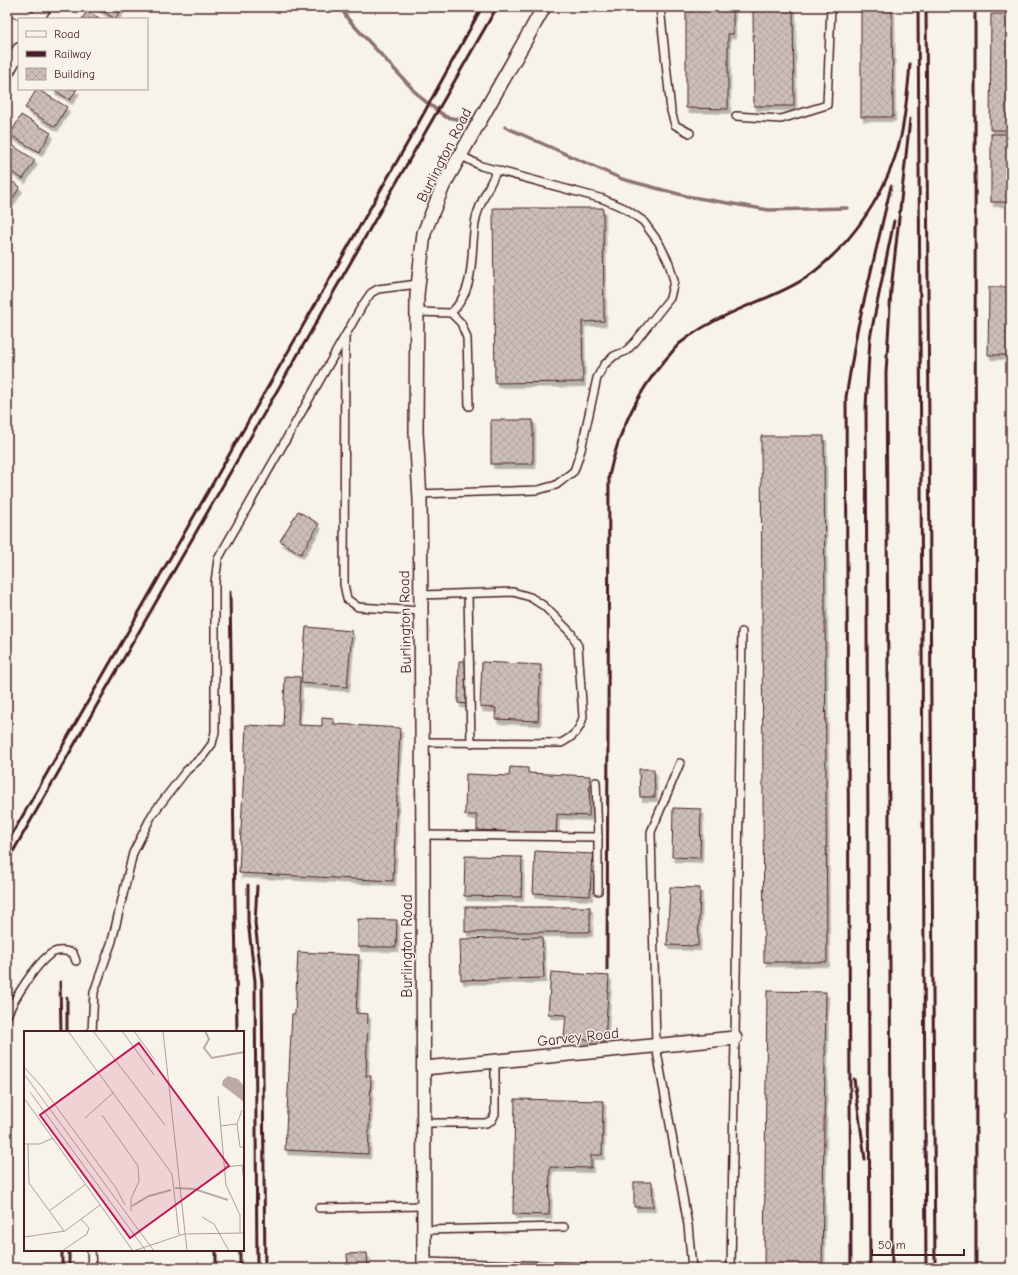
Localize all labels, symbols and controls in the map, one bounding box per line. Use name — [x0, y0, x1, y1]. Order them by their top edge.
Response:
legend — [18, 18, 148, 90]
text: Road — [54, 27, 80, 41]
text: Railway — [54, 47, 92, 61]
text: Building — [54, 67, 95, 81]
street label: Burlington Road — [413, 105, 475, 205]
street label: Burlington Road — [395, 570, 415, 674]
street label: Burlington Road — [398, 894, 416, 998]
street label: Garvey Road — [536, 1024, 620, 1050]
inset map — [24, 1031, 244, 1251]
scale bar — [872, 1231, 964, 1257]
text: 50 m — [878, 1238, 906, 1252]

